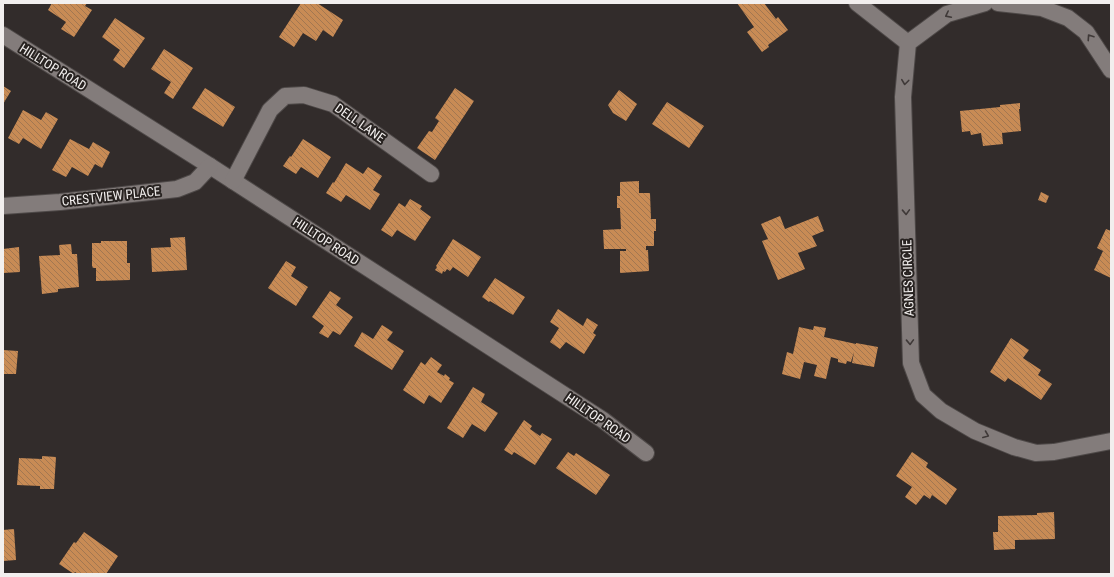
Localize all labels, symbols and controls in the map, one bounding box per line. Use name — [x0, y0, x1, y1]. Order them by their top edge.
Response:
one-way arrow — [944, 10, 952, 18]
one-way arrow — [1088, 35, 1095, 42]
street label: HILLTOP ROAD — [17, 40, 89, 94]
one-way arrow — [900, 79, 909, 85]
street label: DELL LANE — [332, 100, 388, 146]
street label: CRESTVIEW PLACE — [61, 183, 161, 209]
one-way arrow — [902, 209, 911, 215]
street label: HILLTOP ROAD — [290, 214, 362, 268]
street label: AGNES CIRCLE — [899, 239, 917, 317]
one-way arrow — [906, 339, 914, 345]
street label: HILLTOP ROAD — [563, 390, 633, 446]
one-way arrow — [982, 431, 989, 439]

